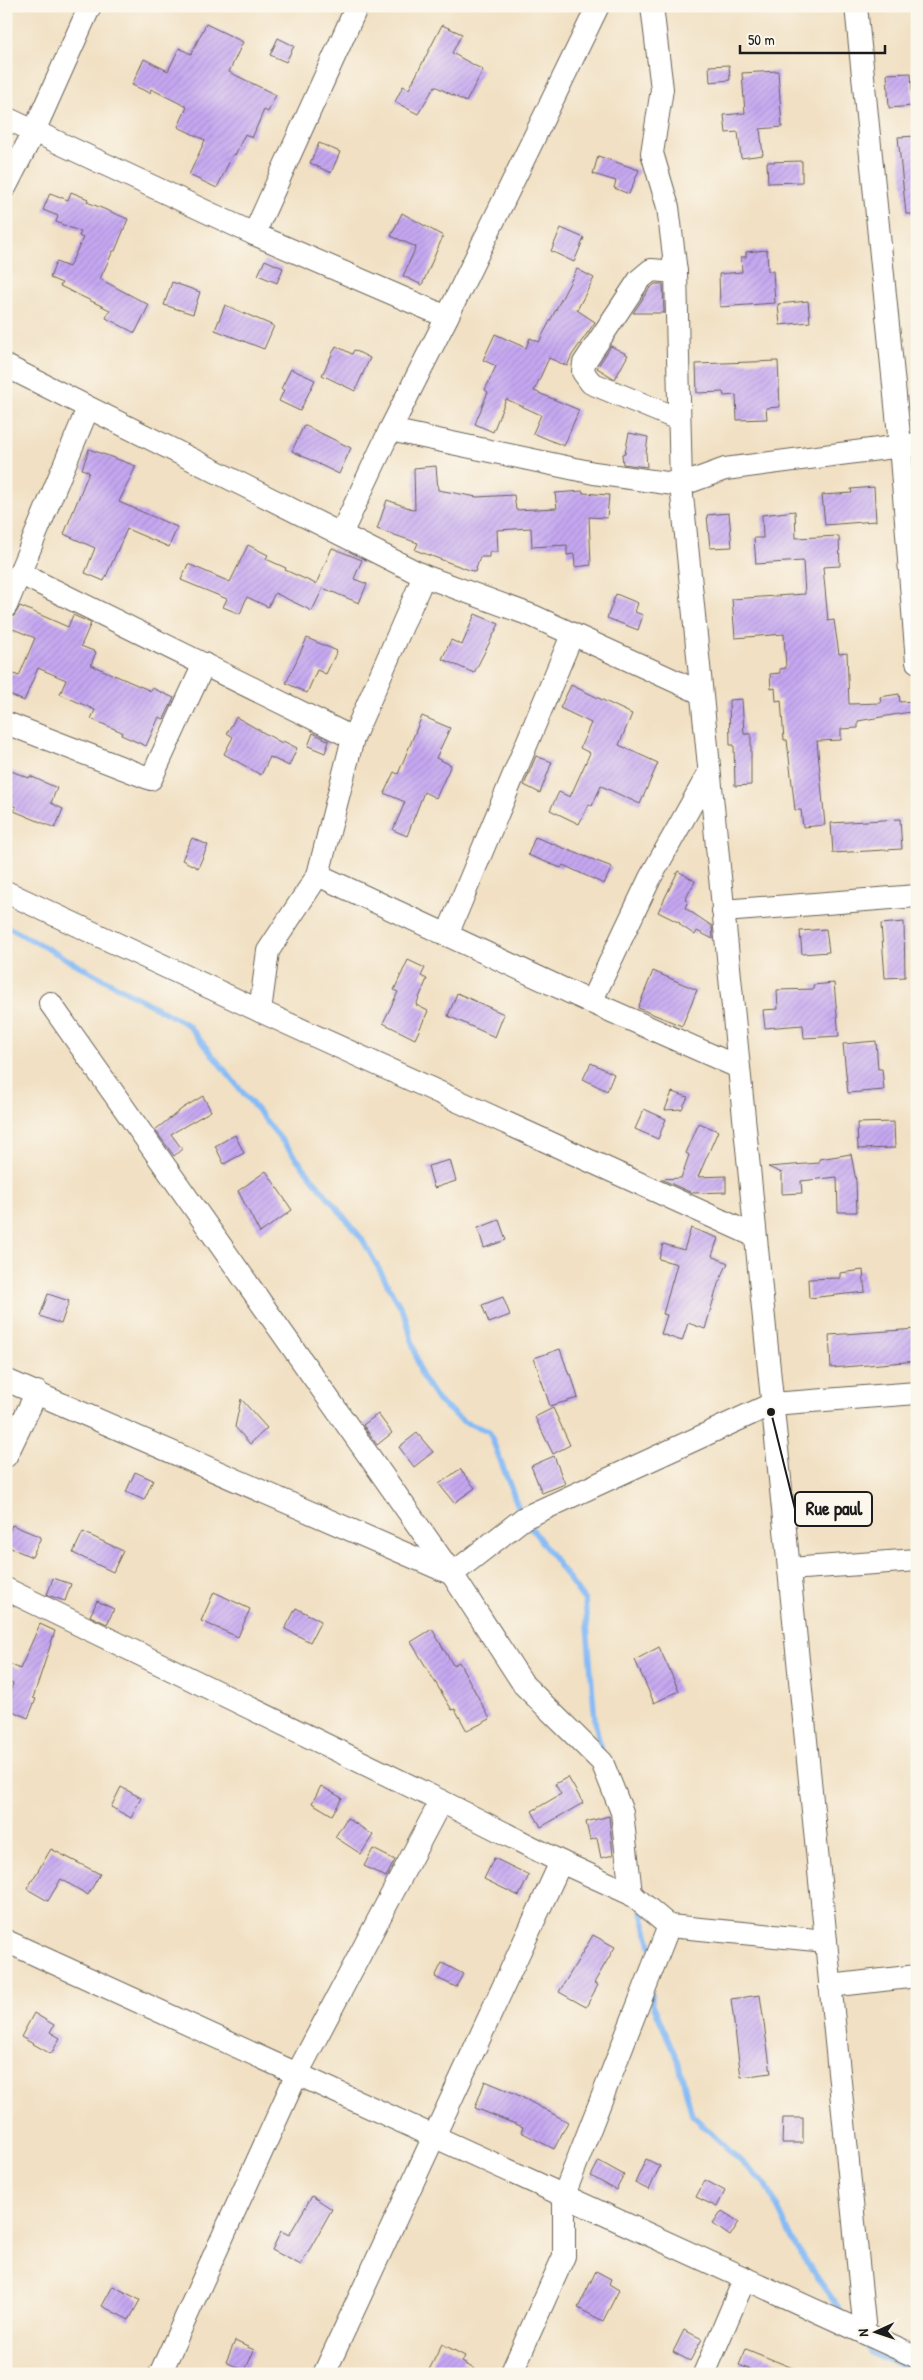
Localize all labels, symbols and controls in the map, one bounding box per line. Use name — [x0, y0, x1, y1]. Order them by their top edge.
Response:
scale bar — [740, 22, 886, 54]
text: 50 m — [748, 29, 775, 50]
callout: Rue paul — [795, 1492, 872, 1526]
text: Rue paul — [806, 1495, 863, 1522]
north arrow — [850, 2308, 900, 2358]
text: N — [853, 2328, 872, 2337]

